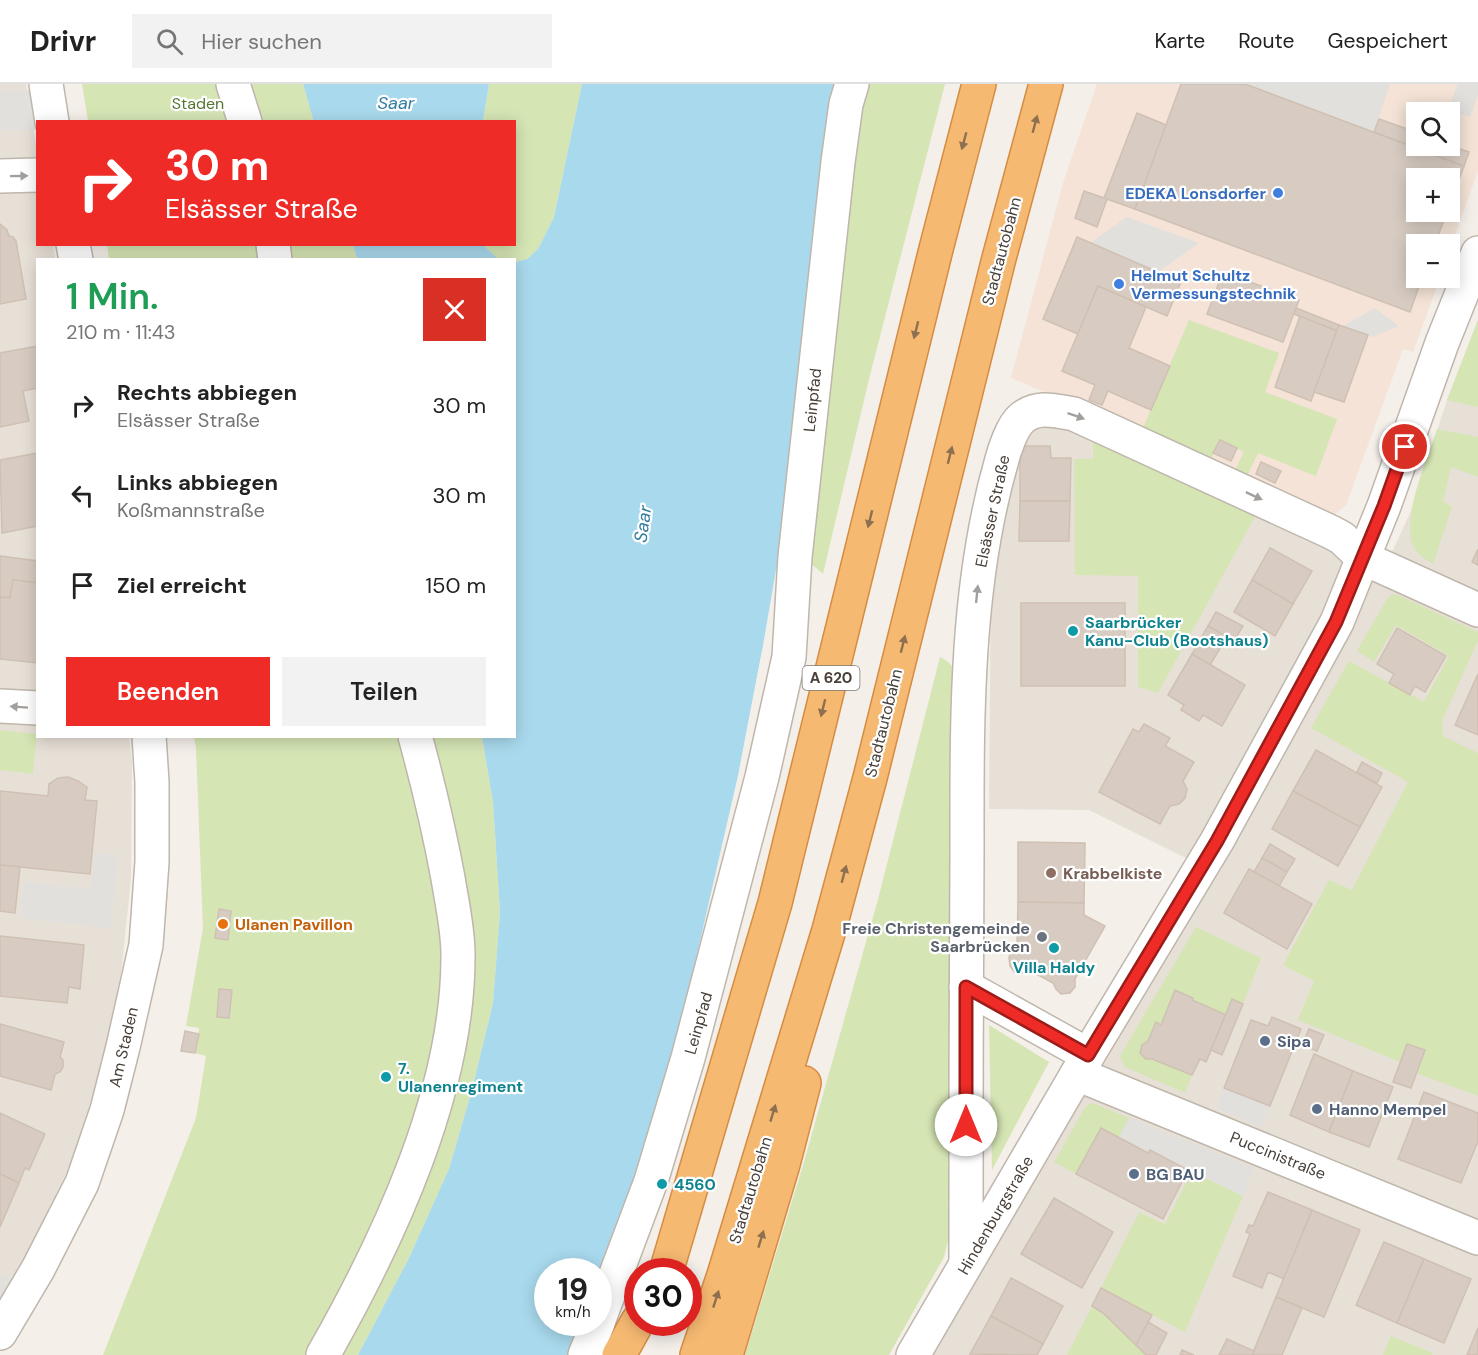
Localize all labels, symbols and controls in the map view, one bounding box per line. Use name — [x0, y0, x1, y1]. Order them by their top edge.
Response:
search box — [132, 14, 552, 68]
text: Drivr — [30, 23, 96, 60]
icon: search — [153, 25, 186, 58]
text: Hier suchen — [201, 27, 322, 56]
text: Karte — [1154, 27, 1205, 55]
text: Route — [1238, 27, 1294, 55]
text: Gespeichert — [1327, 27, 1448, 55]
water label: Saar — [377, 91, 416, 115]
park label: Staden — [172, 93, 224, 114]
map controls — [1406, 102, 1460, 288]
button: search — [1406, 102, 1460, 156]
one-way arrow — [1031, 115, 1040, 133]
one-way arrow — [959, 131, 969, 150]
text: 30 m — [165, 138, 269, 193]
icon: right — [66, 144, 144, 222]
button: + — [1406, 168, 1460, 222]
one-way arrow — [9, 171, 28, 180]
place label: EDEKA Lonsdorfer — [1125, 183, 1266, 204]
marker: EDEKA Lonsdorfer — [1271, 186, 1285, 200]
text: Elsässer Straße — [165, 191, 358, 226]
street label: Stadtautobahn — [977, 195, 1026, 307]
button: − — [1406, 234, 1460, 288]
place label: Helmut Schultz Vermessungstechnik — [1131, 265, 1297, 304]
text: 1 Min. — [66, 273, 158, 320]
marker: Helmut Schultz Vermessungstechnik — [1112, 277, 1126, 291]
button: close — [423, 278, 486, 341]
text: 210 m · 11:43 — [66, 319, 176, 345]
one-way arrow — [911, 320, 921, 339]
street label: Leinpfad — [799, 367, 826, 433]
text: Rechts abbiegen — [117, 378, 297, 407]
icon: right — [66, 389, 99, 422]
text: 30 m — [432, 391, 486, 420]
text: Elsässer Straße — [117, 407, 260, 433]
one-way arrow — [1067, 412, 1085, 422]
pin — [1379, 421, 1430, 472]
icon: arrive — [1388, 430, 1421, 463]
one-way arrow — [946, 446, 956, 464]
street label: Elsässer Straße — [970, 453, 1015, 569]
text: Links abbiegen — [117, 468, 278, 497]
icon: left — [66, 479, 99, 512]
text: 30 m — [432, 481, 486, 510]
one-way arrow — [1245, 492, 1262, 501]
text: Koßmannstraße — [117, 497, 265, 523]
water label: Saar — [629, 503, 658, 544]
one-way arrow — [865, 510, 875, 528]
icon: arrive — [66, 569, 99, 602]
text: Ziel erreicht — [117, 571, 247, 600]
text: 150 m — [425, 571, 486, 600]
one-way arrow — [972, 584, 982, 603]
place label: Saarbrücker Kanu-Club (Bootshaus) — [1085, 612, 1269, 651]
marker: Saarbrücker Kanu-Club (Bootshaus) — [1066, 624, 1080, 638]
one-way arrow — [899, 635, 908, 653]
button: Beenden — [66, 657, 270, 726]
button: Teilen — [282, 657, 486, 726]
road number: A 620 — [802, 666, 860, 690]
street label: Stadtautobahn — [860, 667, 907, 780]
one-way arrow — [818, 699, 828, 718]
one-way arrow — [9, 703, 28, 712]
place label: Krabbelkiste — [1063, 863, 1163, 884]
one-way arrow — [839, 865, 849, 883]
marker: Krabbelkiste — [1044, 866, 1058, 880]
place label: Ulanen Pavillon — [235, 914, 353, 935]
marker: Ulanen Pavillon — [216, 917, 230, 931]
place label: Freie Christengemeinde Saarbrücken — [842, 918, 1030, 957]
marker: Freie Christengemeinde Saarbrücken — [1035, 930, 1049, 944]
marker: Villa Haldy — [1047, 941, 1061, 955]
place label: Villa Haldy — [1013, 957, 1096, 978]
street label: Leinpfad — [680, 989, 717, 1057]
street label: Am Staden — [104, 1005, 143, 1089]
place label: Sipa — [1277, 1031, 1311, 1052]
marker: Sipa — [1258, 1034, 1272, 1048]
place label: 7. Ulanenregiment — [398, 1058, 523, 1097]
marker: 7. Ulanenregiment — [379, 1070, 393, 1084]
position arrow — [934, 1093, 998, 1157]
place label: Hanno Mempel — [1329, 1099, 1446, 1120]
marker: Hanno Mempel — [1310, 1102, 1324, 1116]
one-way arrow — [769, 1104, 778, 1122]
street label: Puccinistraße — [1227, 1127, 1329, 1184]
street label: Stadtautobahn — [724, 1134, 777, 1246]
street label: Hindenburgstraße — [953, 1152, 1038, 1279]
place label: BG BAU — [1146, 1164, 1204, 1185]
marker: BG BAU — [1127, 1167, 1141, 1181]
place label: 4560 — [674, 1174, 716, 1195]
marker: 4560 — [655, 1177, 669, 1191]
one-way arrow — [757, 1230, 766, 1248]
speed limit sign: 30 — [624, 1258, 702, 1336]
text: 19 — [558, 1270, 588, 1309]
one-way arrow — [711, 1290, 721, 1308]
text: km/h — [555, 1302, 591, 1322]

